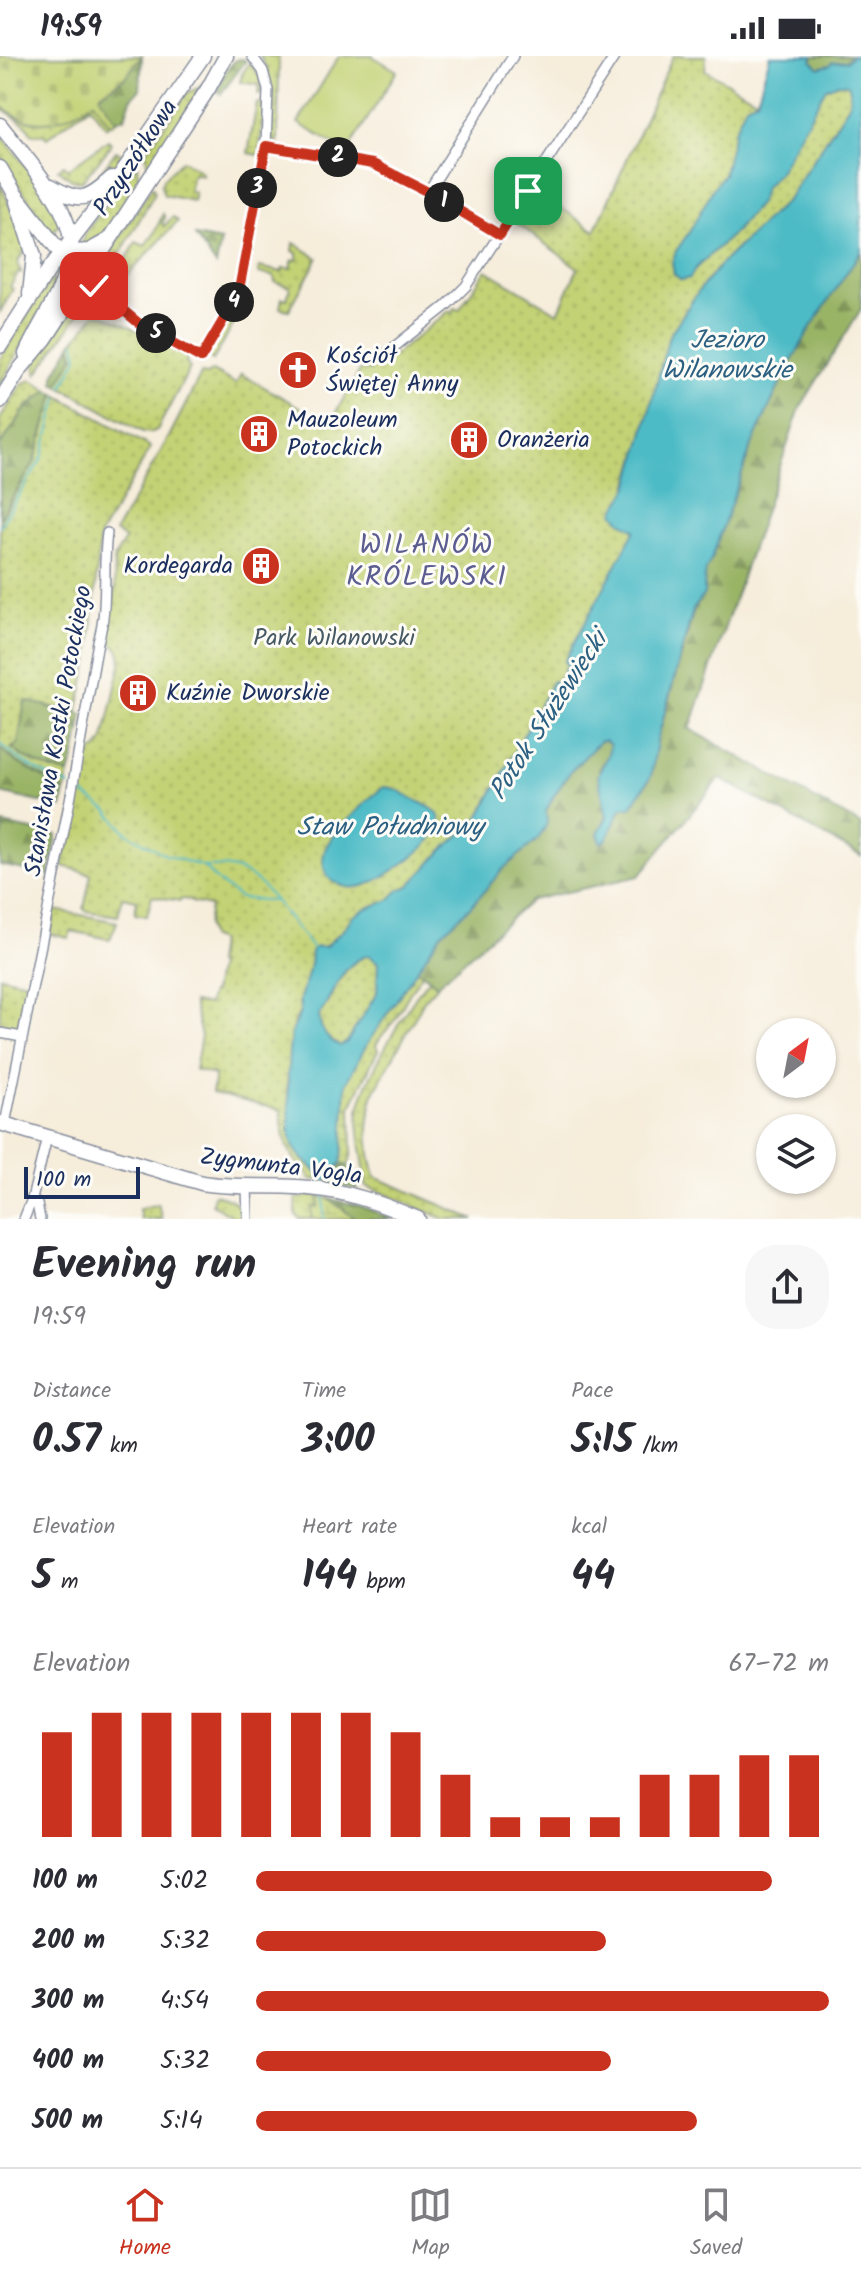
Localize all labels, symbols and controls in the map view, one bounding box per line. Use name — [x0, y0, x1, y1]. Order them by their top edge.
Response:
text: 19:59 — [40, 4, 102, 52]
street label: Przyczółkowa — [83, 92, 189, 224]
pin: 2 — [318, 137, 358, 177]
text: 2 — [332, 139, 344, 174]
pin — [494, 157, 562, 225]
pin: 3 — [237, 168, 277, 208]
icon: arrive — [506, 169, 550, 213]
text: 3 — [251, 170, 263, 205]
pin: 1 — [424, 182, 464, 222]
text: 1 — [441, 184, 447, 219]
pin — [60, 252, 128, 320]
icon: check — [72, 264, 116, 308]
pin: 4 — [214, 282, 254, 322]
text: 4 — [228, 284, 240, 319]
pin: 5 — [136, 313, 176, 353]
text: 5 — [150, 315, 162, 350]
water label: Jezioro Wilanowskie — [662, 320, 794, 392]
place label: Kościół Świętej Anny — [326, 337, 459, 404]
church icon: Kościół Świętej Anny — [277, 349, 319, 391]
place label: Mauzoleum Potockich — [287, 401, 398, 468]
building icon: Mauzoleum Potockich — [238, 413, 280, 455]
building icon: Oranżeria — [448, 419, 490, 461]
place label: Oranżeria — [497, 421, 590, 460]
district label: WILANÓW KRÓLEWSKI — [346, 523, 508, 600]
building icon: Kordegarda — [240, 545, 282, 587]
place label: Kordegarda — [123, 547, 233, 586]
street label: Stanisława Kostki Potockiego — [14, 582, 104, 880]
water label: Potok Służewiecki — [478, 618, 623, 809]
park label: Park Wilanowski — [253, 619, 416, 658]
building icon: Kuźnie Dworskie — [117, 672, 159, 714]
place label: Kuźnie Dworskie — [166, 674, 330, 713]
water label: Staw Południowy — [297, 807, 487, 849]
north arrow — [756, 1018, 836, 1098]
map controls — [756, 1018, 836, 1194]
button: layers — [756, 1114, 836, 1194]
street label: Zygmunta Vogla — [198, 1138, 364, 1196]
scale bar — [24, 1163, 140, 1199]
text: 100 m — [36, 1163, 91, 1198]
text: Evening run — [32, 1231, 256, 1301]
button: share — [745, 1245, 829, 1329]
text: 19:59 — [32, 1296, 86, 1338]
text: Distance — [32, 1374, 111, 1409]
text: Time — [302, 1374, 346, 1409]
text: Pace — [571, 1374, 613, 1409]
text: 0.57 — [32, 1409, 101, 1473]
text: 3:00 — [302, 1409, 374, 1473]
text: 5:15 — [571, 1409, 634, 1473]
text: km — [101, 1429, 138, 1464]
text: /km — [634, 1429, 678, 1464]
text: Elevation — [32, 1510, 115, 1545]
text: Heart rate — [302, 1510, 397, 1545]
text: kcal — [571, 1510, 607, 1545]
text: 5 — [32, 1545, 52, 1609]
text: 144 — [302, 1545, 357, 1609]
text: 44 — [571, 1545, 615, 1609]
text: m — [52, 1565, 79, 1600]
text: bpm — [357, 1565, 406, 1600]
text: Elevation — [32, 1643, 130, 1685]
text: 67–72 m — [728, 1643, 829, 1685]
text: 100 m — [32, 1860, 98, 1902]
text: 5:02 — [160, 1860, 208, 1902]
text: 200 m — [32, 1920, 105, 1962]
text: 5:32 — [160, 1920, 210, 1962]
text: 300 m — [32, 1980, 104, 2022]
text: 4:54 — [160, 1980, 209, 2022]
text: 400 m — [32, 2040, 104, 2082]
text: 5:32 — [160, 2040, 210, 2082]
text: 500 m — [32, 2100, 103, 2142]
text: 5:14 — [160, 2100, 203, 2142]
tab: Home — [119, 2183, 171, 2266]
tab: Map — [408, 2183, 452, 2266]
tab: Saved — [690, 2183, 742, 2266]

